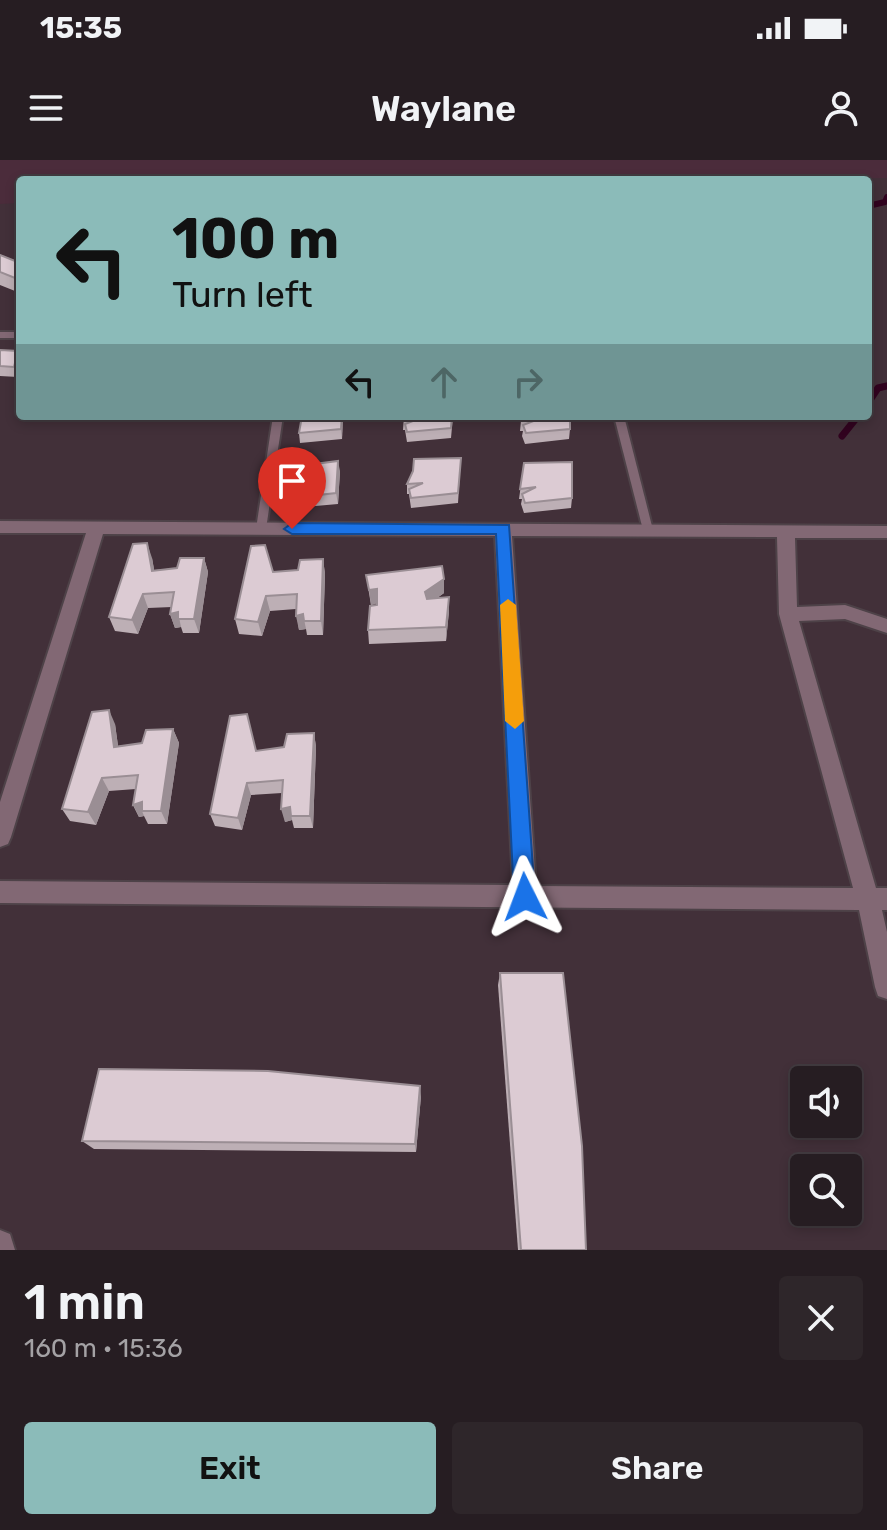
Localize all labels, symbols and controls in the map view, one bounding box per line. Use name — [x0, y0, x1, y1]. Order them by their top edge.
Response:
text: 15:35 — [40, 10, 122, 46]
icon: menu — [24, 86, 68, 130]
icon: person — [819, 86, 863, 130]
text: Waylane — [371, 87, 516, 130]
text: 100 m — [172, 206, 339, 272]
icon: left — [40, 208, 144, 312]
text: Turn left — [172, 273, 313, 316]
icon: left — [338, 360, 382, 404]
icon: ahead — [422, 360, 466, 404]
icon: right — [506, 360, 550, 404]
pin — [258, 447, 326, 529]
icon: arrive — [270, 459, 314, 503]
position arrow — [483, 855, 567, 939]
map controls — [790, 1066, 862, 1226]
button: sound — [790, 1066, 862, 1138]
button: search — [790, 1154, 862, 1226]
text: 1 min — [24, 1274, 145, 1331]
button: close — [779, 1276, 863, 1360]
text: 160 m · 15:36 — [24, 1333, 183, 1364]
button: Exit — [24, 1422, 436, 1514]
button: Share — [452, 1422, 863, 1514]

